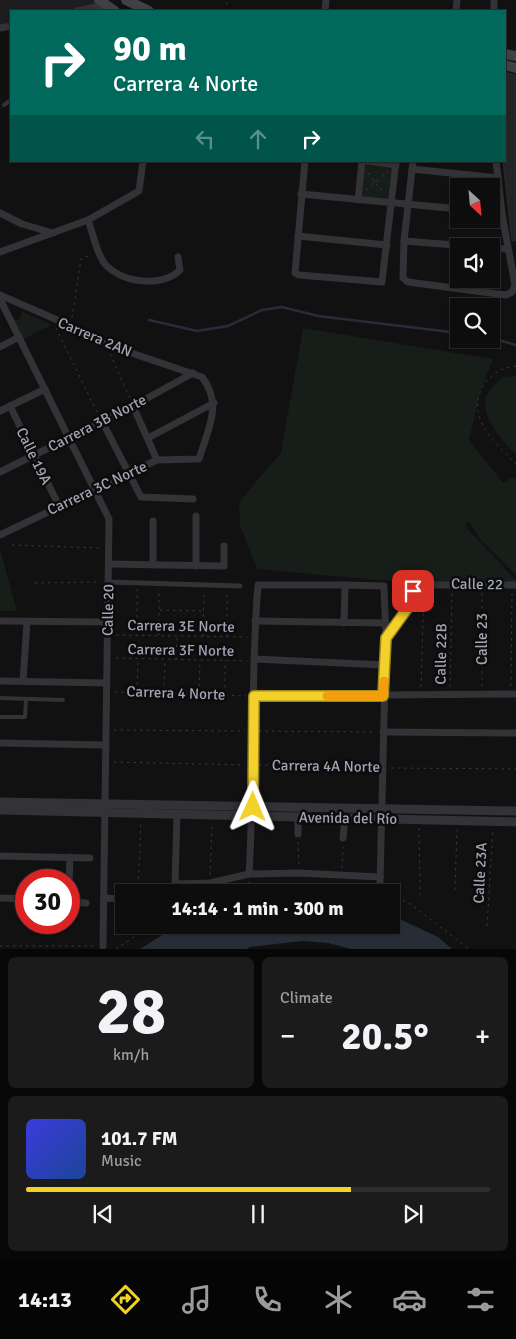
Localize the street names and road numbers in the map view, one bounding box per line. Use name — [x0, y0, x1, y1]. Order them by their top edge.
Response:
street label: Carrera 2AN — [55, 313, 135, 361]
street label: Carrera 3B Norte — [45, 390, 149, 456]
street label: Calle 19A — [12, 425, 56, 487]
street label: Carrera 3C Norte — [44, 457, 150, 519]
street label: Calle 22 — [451, 575, 503, 593]
street label: Calle 20 — [99, 584, 117, 636]
street label: Calle 23 — [473, 613, 491, 665]
street label: Carrera 3E Norte — [127, 616, 235, 636]
street label: Calle 22B — [431, 623, 451, 685]
street label: Carrera 3F Norte — [127, 640, 235, 660]
street label: Carrera 4 Norte — [126, 682, 226, 704]
street label: Carrera 4A Norte — [272, 756, 380, 776]
street label: Avenida del Río — [299, 808, 397, 828]
street label: Calle 23A — [469, 842, 491, 904]

